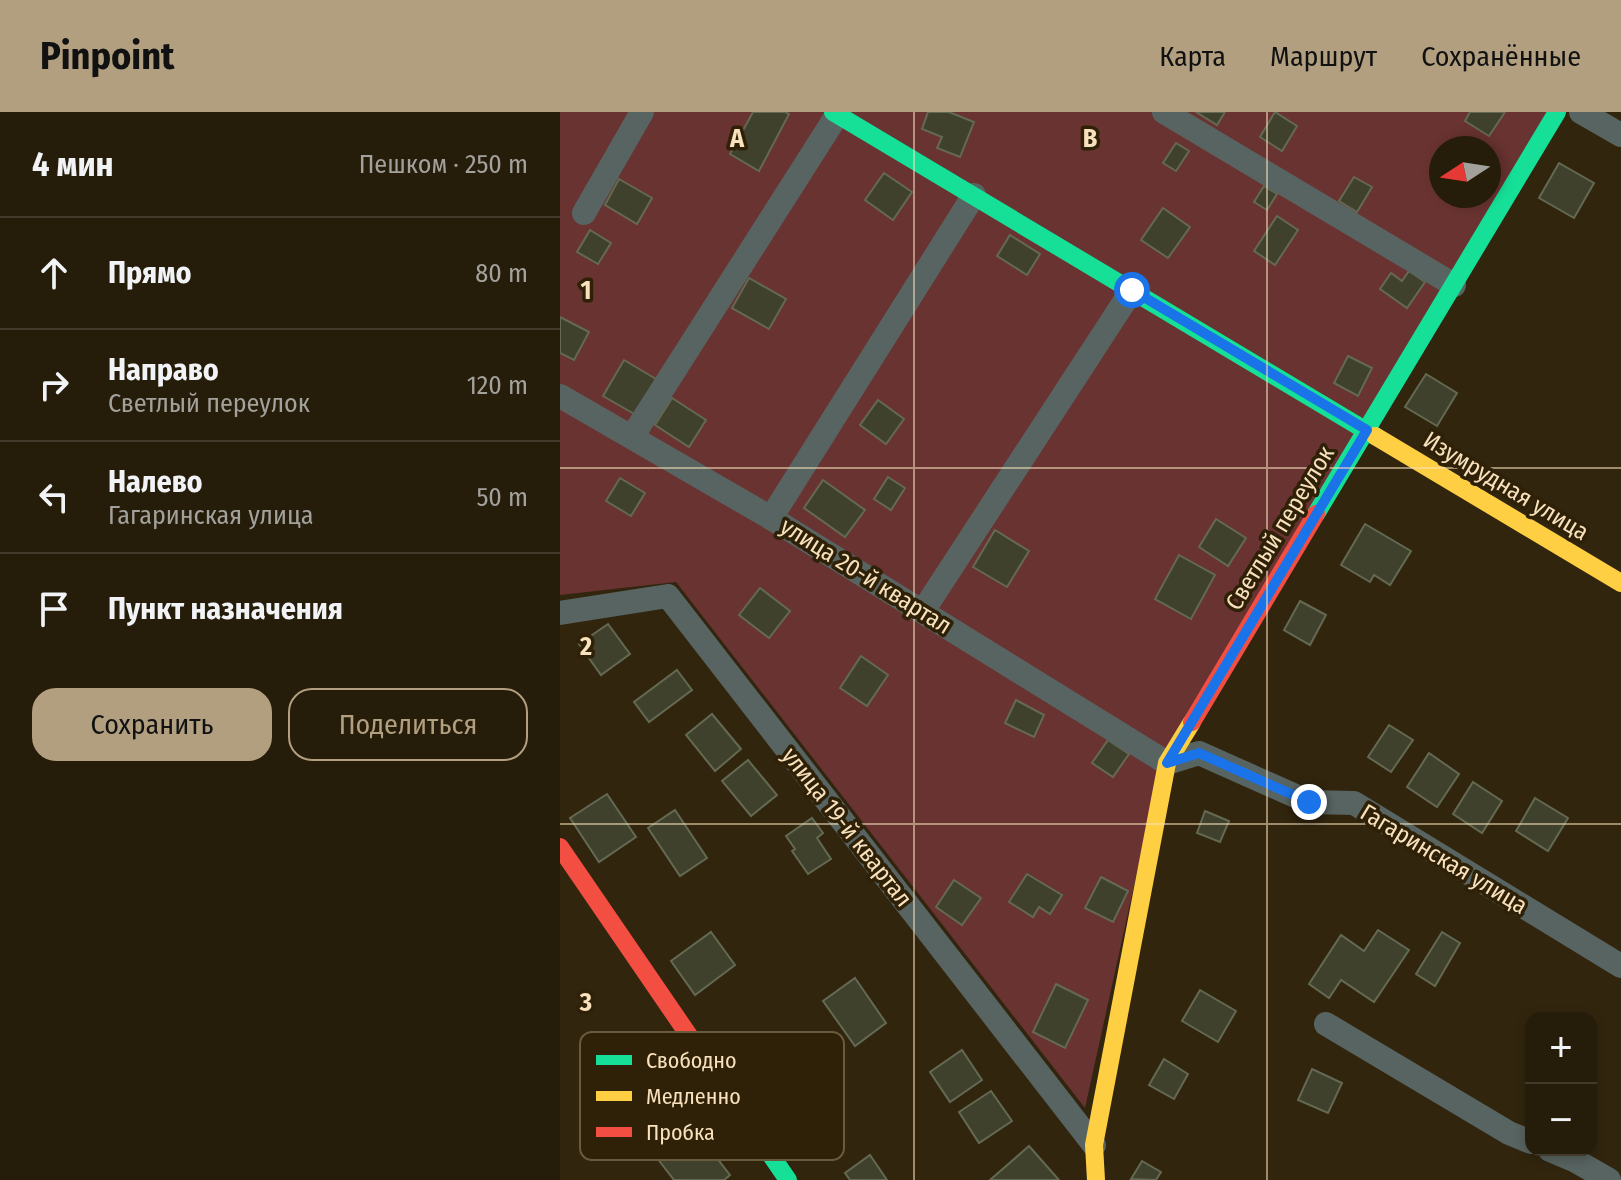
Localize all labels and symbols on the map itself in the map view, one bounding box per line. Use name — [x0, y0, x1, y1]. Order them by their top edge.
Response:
text: A — [729, 123, 745, 154]
text: B — [1083, 123, 1098, 154]
north arrow — [1429, 136, 1501, 208]
route start — [1114, 272, 1150, 308]
text: 1 — [581, 275, 592, 306]
street label: Изумрудная улица — [1418, 426, 1594, 546]
street label: Светлый переулок — [1220, 440, 1340, 615]
street label: улица 20-й квартал — [775, 512, 957, 640]
text: 2 — [579, 631, 592, 662]
street label: улица 19-й квартал — [776, 742, 918, 912]
route end — [1291, 784, 1327, 820]
street label: Гагаринская улица — [1356, 798, 1532, 920]
text: 3 — [579, 987, 592, 1018]
legend — [580, 1032, 844, 1160]
text: Свободно — [646, 1047, 737, 1074]
text: Медленно — [646, 1083, 741, 1110]
text: Пробка — [646, 1119, 715, 1146]

